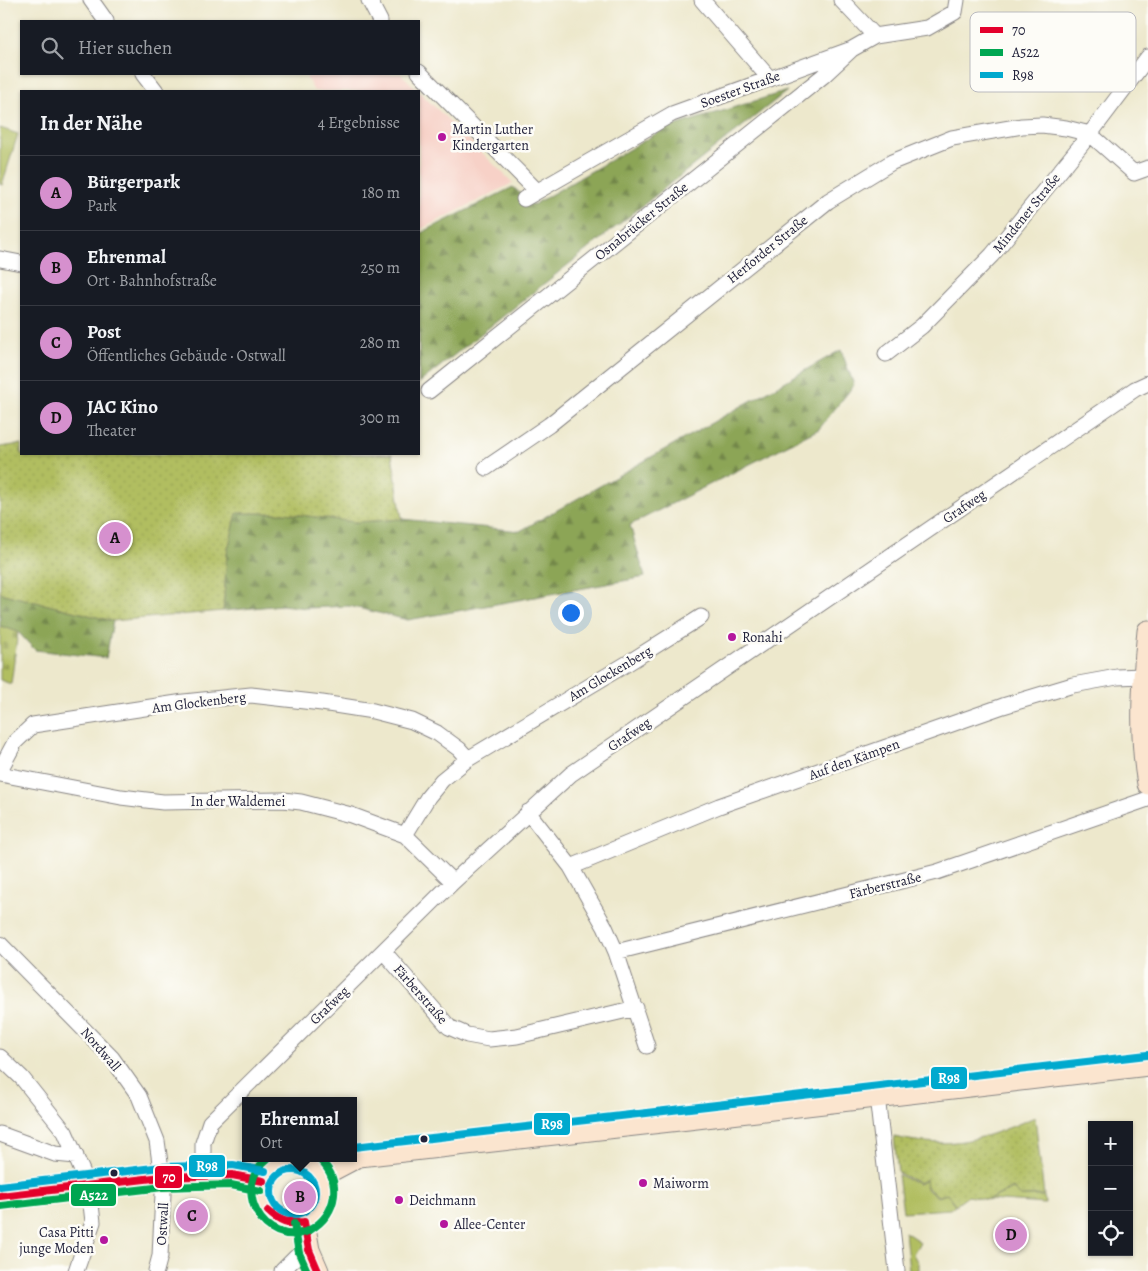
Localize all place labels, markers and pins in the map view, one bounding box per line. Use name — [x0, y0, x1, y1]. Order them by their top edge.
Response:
place label: Martin Luther Kindergarten — [452, 120, 534, 155]
marker: Martin Luther Kindergarten — [436, 131, 448, 143]
pin: A — [99, 519, 131, 557]
place label: Ronahi — [742, 628, 783, 647]
marker: Ronahi — [726, 631, 738, 643]
unlabelled marker — [419, 1134, 429, 1144]
unlabelled marker — [109, 1168, 119, 1178]
place label: Maiworm — [653, 1174, 709, 1193]
marker: Maiworm — [637, 1177, 649, 1189]
pin: B — [284, 1178, 316, 1216]
place label: Deichmann — [409, 1191, 476, 1210]
marker: Deichmann — [393, 1194, 405, 1206]
pin: C — [176, 1197, 208, 1235]
place label: Allee-Center — [453, 1215, 526, 1234]
pin: D — [995, 1216, 1027, 1254]
marker: Allee-Center — [438, 1218, 450, 1230]
place label: Casa Pitti junge Moden — [19, 1223, 94, 1258]
marker: Casa Pitti junge Moden — [98, 1234, 110, 1246]

